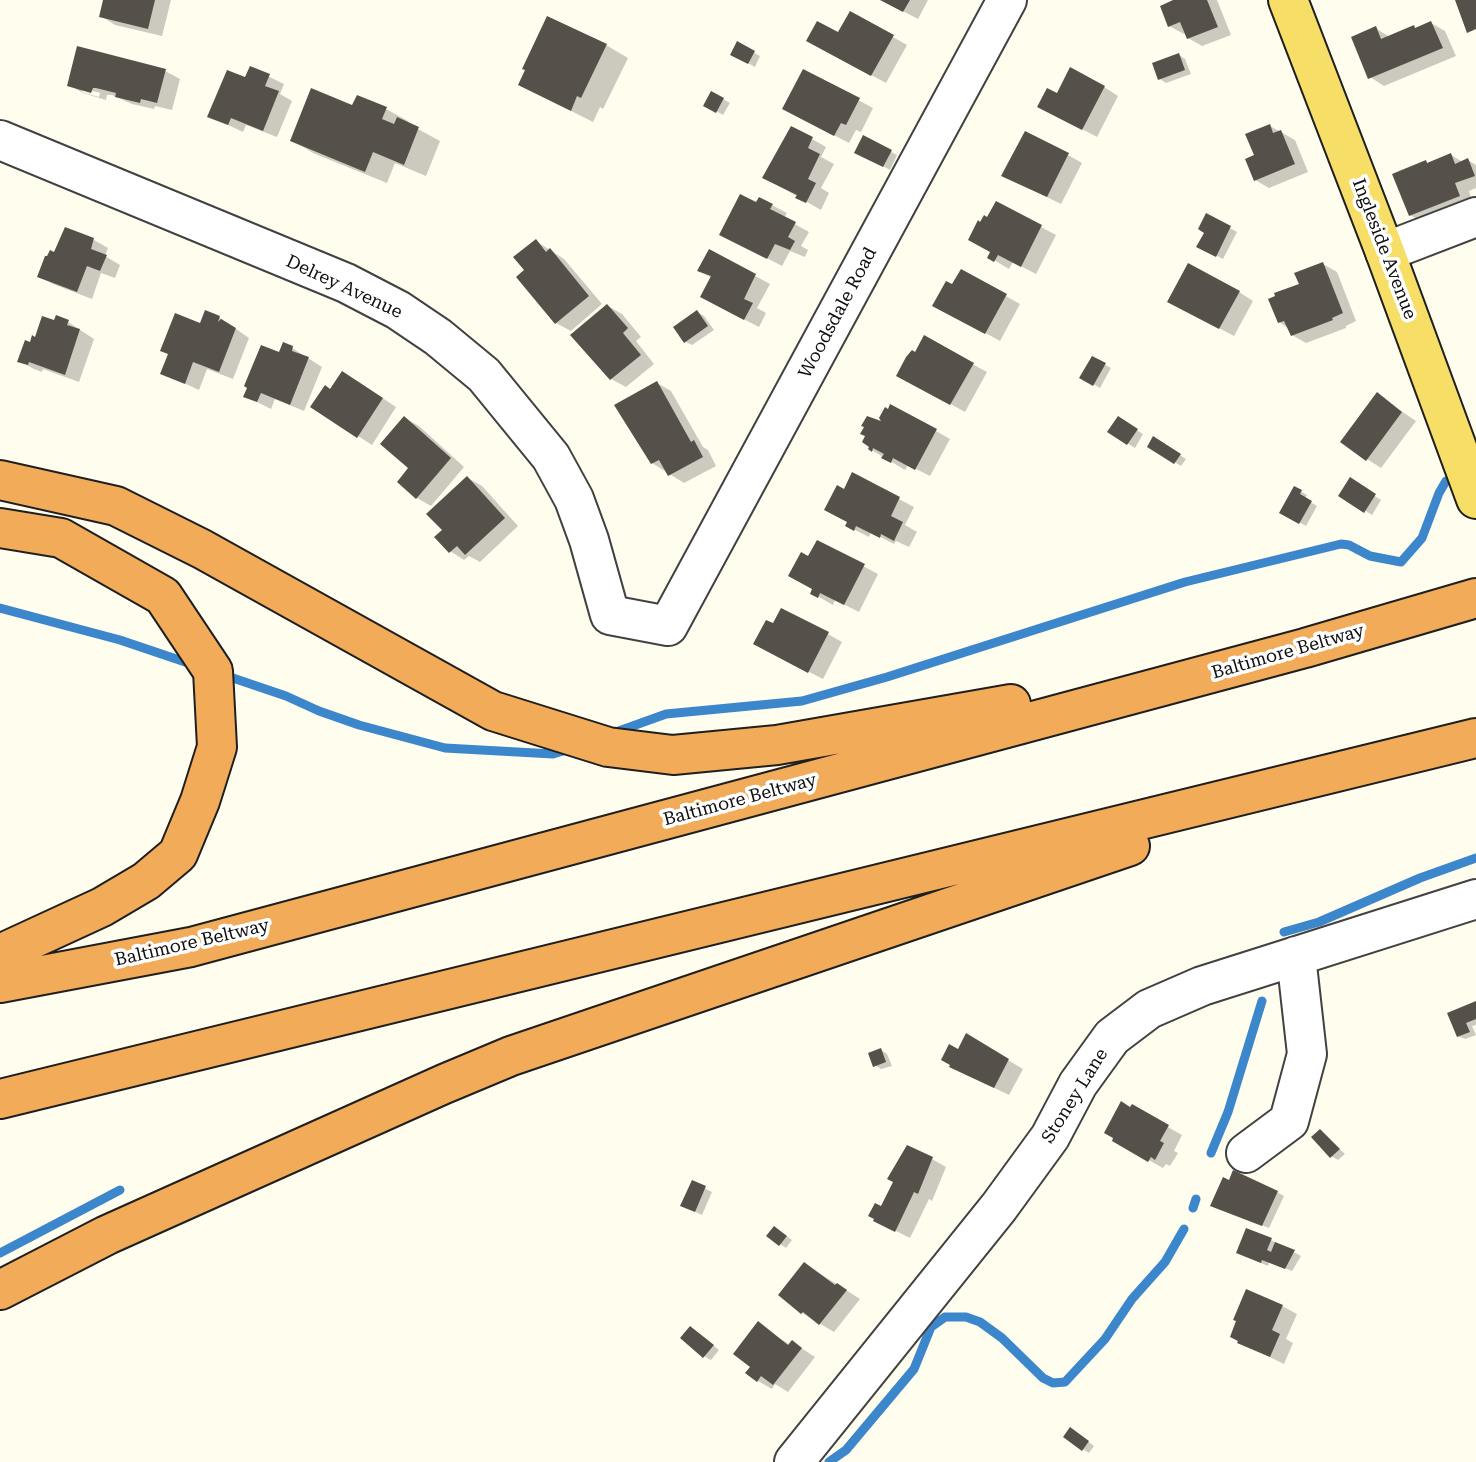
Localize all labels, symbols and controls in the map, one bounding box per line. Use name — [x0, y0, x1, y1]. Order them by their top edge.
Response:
street label: Ingleside Avenue — [1347, 176, 1421, 322]
street label: Woodsdale Road — [794, 244, 882, 382]
street label: Delrey Avenue — [282, 251, 406, 323]
street label: Baltimore Beltway — [1209, 620, 1367, 684]
street label: Baltimore Beltway — [661, 769, 819, 831]
street label: Baltimore Beltway — [113, 915, 271, 971]
street label: Stoney Lane — [1037, 1045, 1113, 1147]

